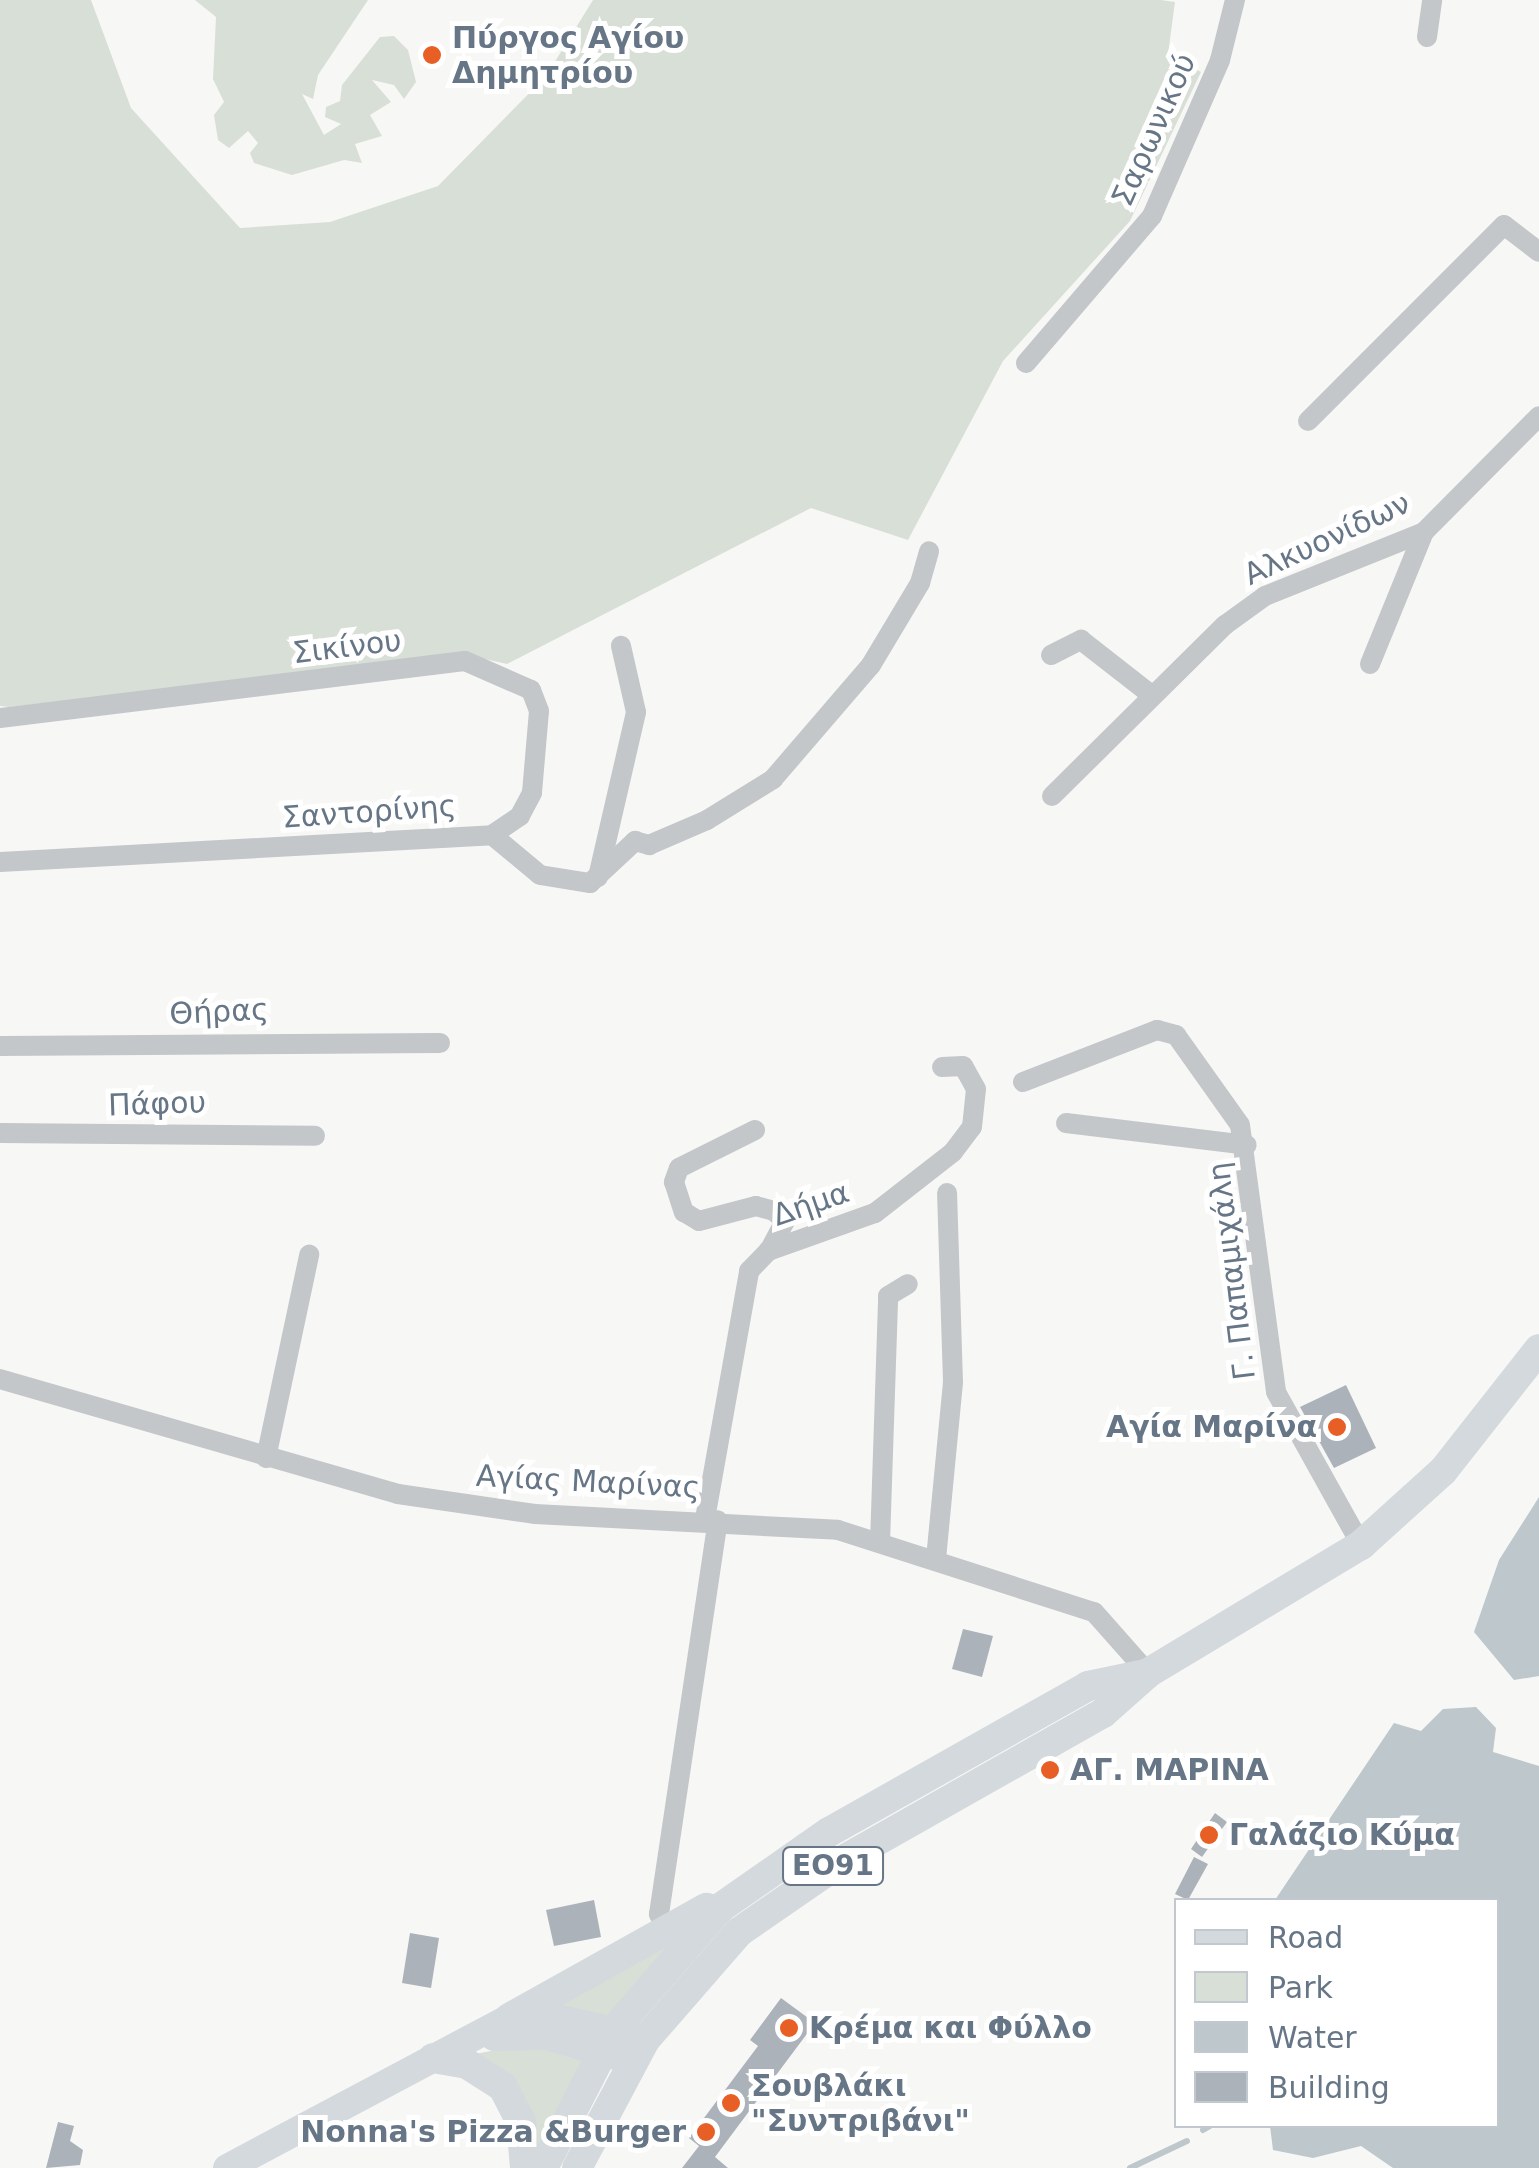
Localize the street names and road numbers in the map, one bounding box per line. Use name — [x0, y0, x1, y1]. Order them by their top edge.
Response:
street label: Σαρωνικού — [1104, 48, 1204, 212]
street label: Αλκυονίδων — [1238, 485, 1416, 593]
street label: Σικίνου — [291, 622, 403, 672]
street label: Σαντορίνης — [281, 788, 457, 836]
street label: Θήρας — [169, 991, 269, 1033]
street label: Πάφου — [107, 1084, 207, 1124]
street label: Γ. Παπαμιχάλη — [1201, 1160, 1263, 1382]
street label: Δήμα — [768, 1174, 854, 1234]
street label: Αγίας Μαρίνας — [475, 1458, 701, 1506]
road number: ΕΟ91 — [780, 1843, 886, 1889]

